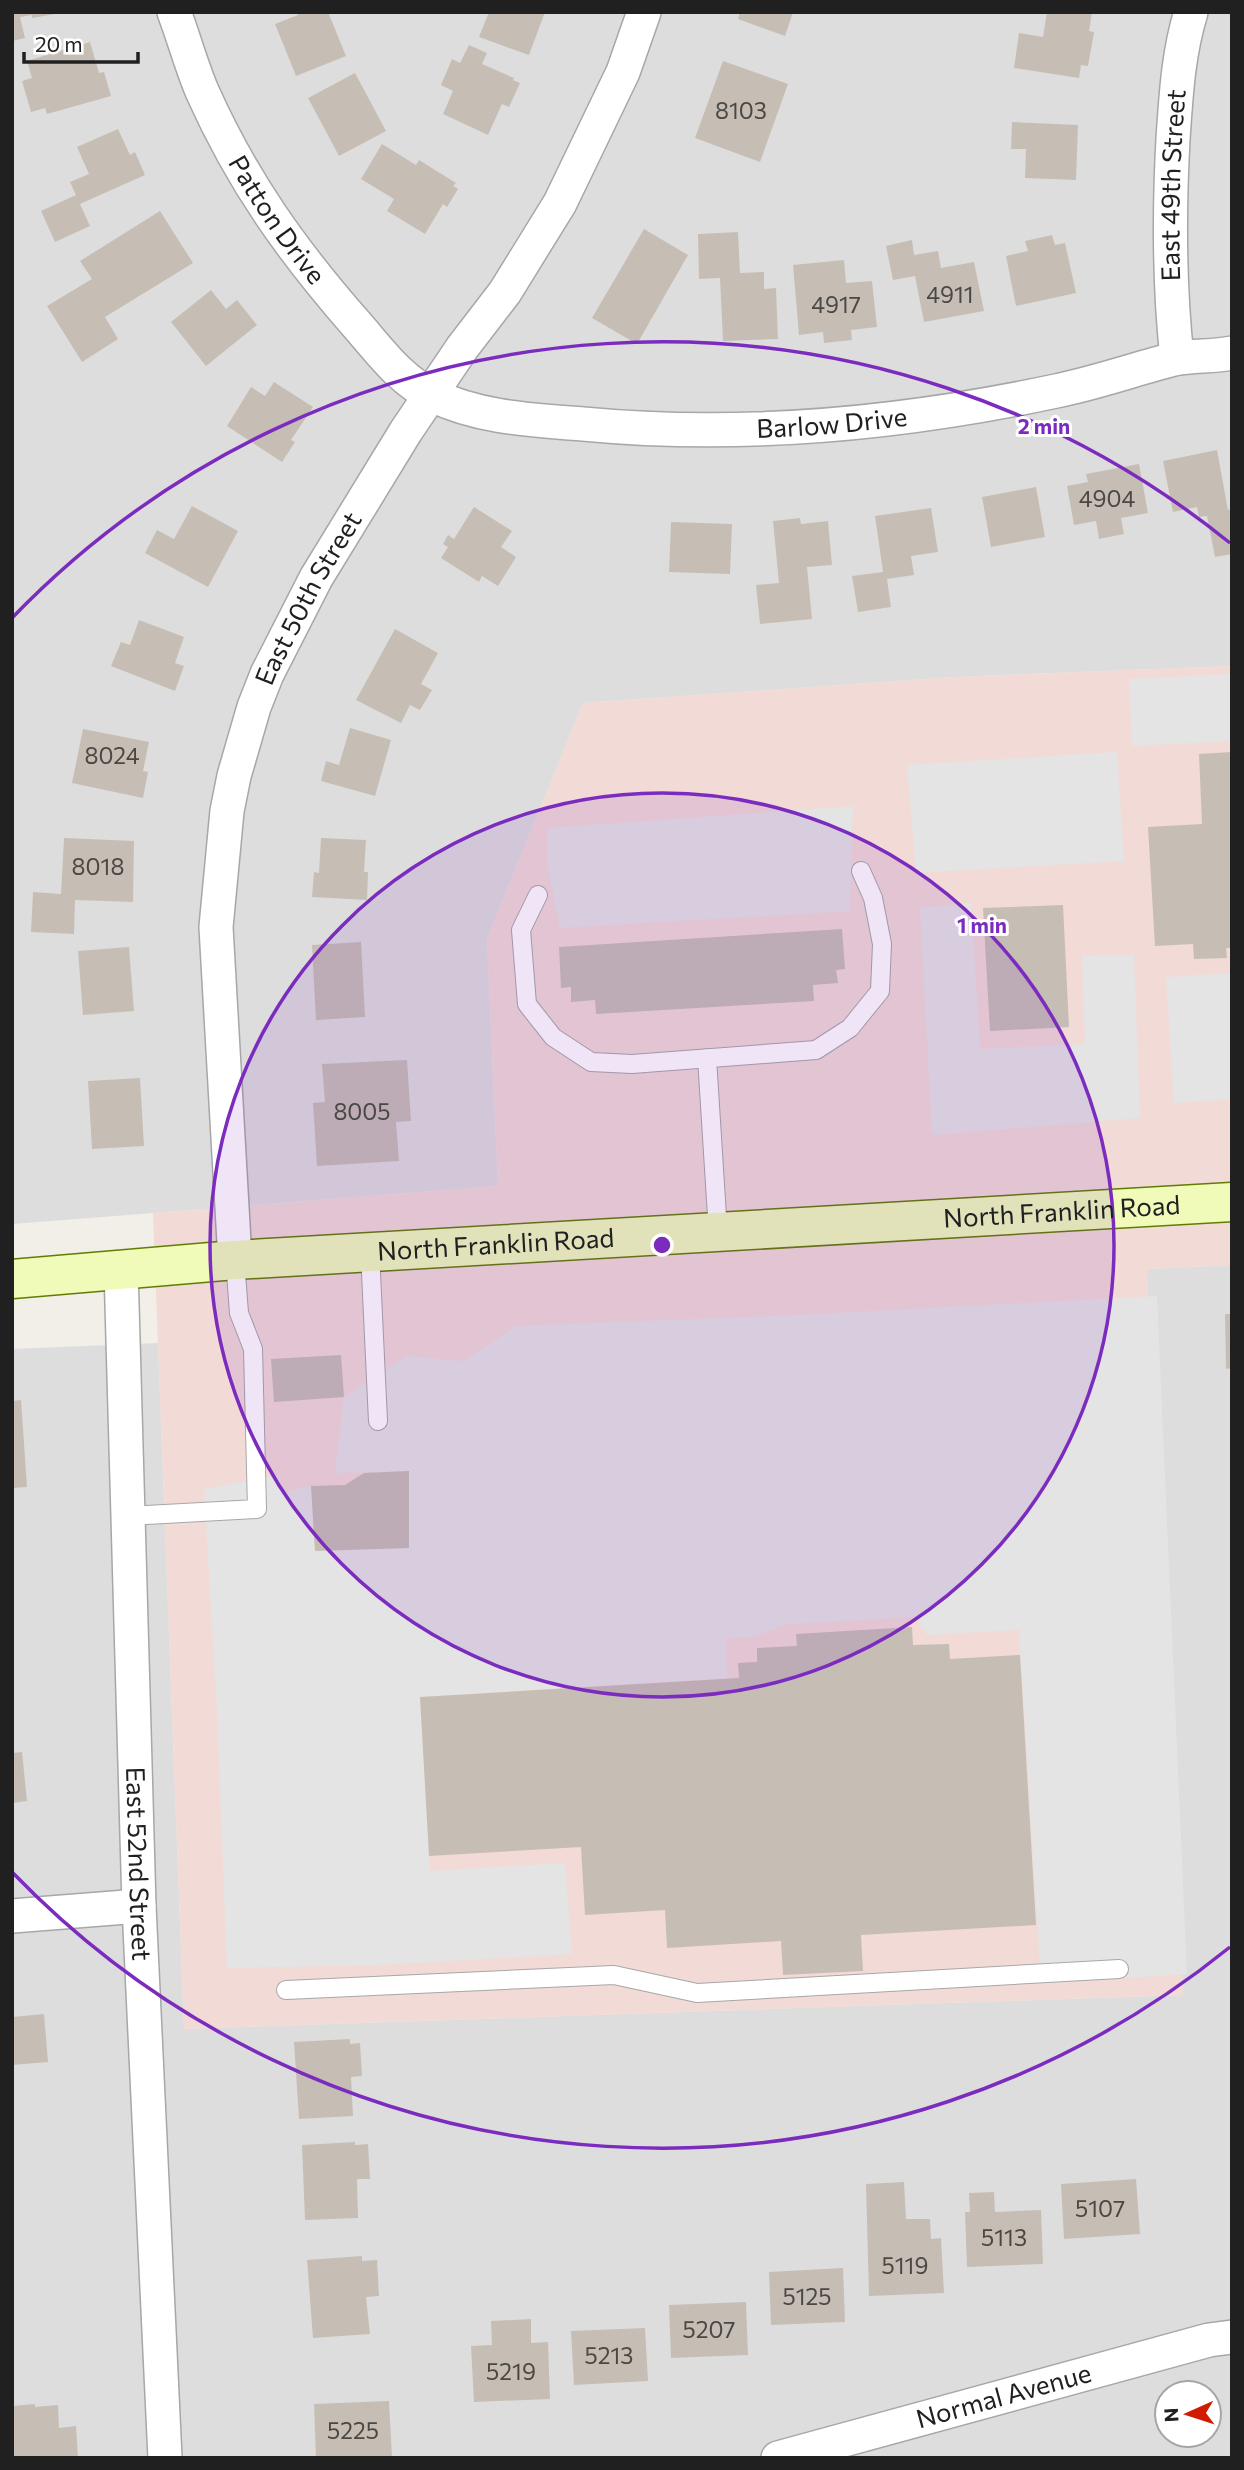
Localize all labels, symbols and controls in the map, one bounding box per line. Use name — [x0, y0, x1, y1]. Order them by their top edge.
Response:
scale bar — [24, 21, 138, 65]
text: 20 m — [35, 31, 83, 56]
street label: East 49th Street — [1153, 88, 1191, 282]
house number: 8103 — [715, 96, 767, 124]
street label: Patton Drive — [223, 149, 333, 289]
house number: 4911 — [926, 280, 974, 308]
house number: 4917 — [811, 290, 861, 318]
street label: Barlow Drive — [756, 400, 909, 443]
text: 2 min — [1018, 413, 1070, 438]
house number: 4904 — [1079, 484, 1135, 512]
street label: East 50th Street — [247, 506, 367, 689]
house number: 8024 — [84, 741, 140, 769]
house number: 8018 — [72, 852, 124, 880]
text: 1 min — [957, 912, 1007, 937]
house number: 8005 — [333, 1097, 391, 1125]
street label: North Franklin Road — [942, 1188, 1181, 1233]
street label: North Franklin Road — [376, 1221, 615, 1266]
centre of rings — [650, 1233, 674, 1257]
street label: East 52nd Street — [121, 1766, 159, 1961]
house number: 5107 — [1075, 2194, 1125, 2222]
house number: 5113 — [981, 2223, 1027, 2251]
house number: 5119 — [882, 2251, 928, 2279]
house number: 5125 — [782, 2282, 832, 2310]
house number: 5207 — [683, 2315, 735, 2343]
house number: 5213 — [585, 2341, 633, 2369]
street label: Normal Avenue — [912, 2356, 1094, 2433]
house number: 5219 — [486, 2357, 536, 2385]
north arrow — [1153, 2379, 1223, 2449]
text: N — [1159, 2407, 1182, 2423]
house number: 5225 — [327, 2416, 379, 2444]

